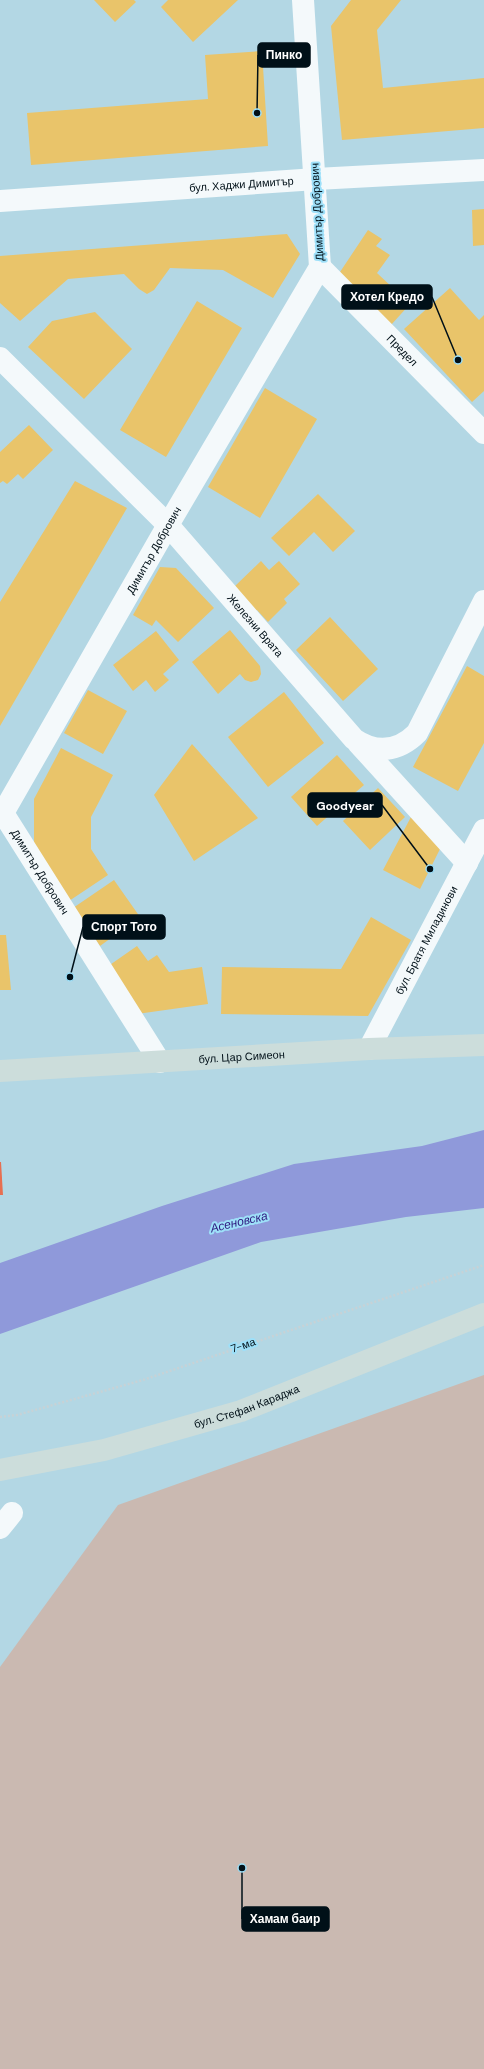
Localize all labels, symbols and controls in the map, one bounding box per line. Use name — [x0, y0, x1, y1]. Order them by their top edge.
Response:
callout: Пинко — [258, 43, 310, 67]
text: Пинко — [266, 47, 302, 63]
street label: Димитър Добрович — [307, 163, 327, 261]
street label: бул. Хаджи Димитър — [189, 174, 294, 195]
callout: Хотел Кредо — [342, 285, 432, 309]
text: Хотел Кредо — [350, 289, 424, 305]
street label: Предел — [384, 332, 421, 369]
street label: Димитър Добрович — [123, 504, 184, 596]
street label: Железни Врата — [224, 591, 287, 660]
callout: Goodyear — [308, 793, 382, 817]
text: Goodyear — [316, 798, 374, 814]
street label: Димитър Добрович — [8, 826, 72, 917]
street label: бул. Братя Миладинови — [392, 883, 460, 997]
callout: Спорт Тото — [83, 915, 165, 939]
text: Спорт Тото — [91, 919, 157, 935]
street label: бул. Цар Симеон — [198, 1047, 285, 1066]
water label: Асеновска — [208, 1208, 269, 1237]
street label: 7-ма — [229, 1334, 258, 1356]
street label: бул. Стефан Караджа — [192, 1381, 302, 1431]
callout: Хамам баир — [242, 1907, 329, 1931]
text: Хамам баир — [250, 1911, 320, 1927]

